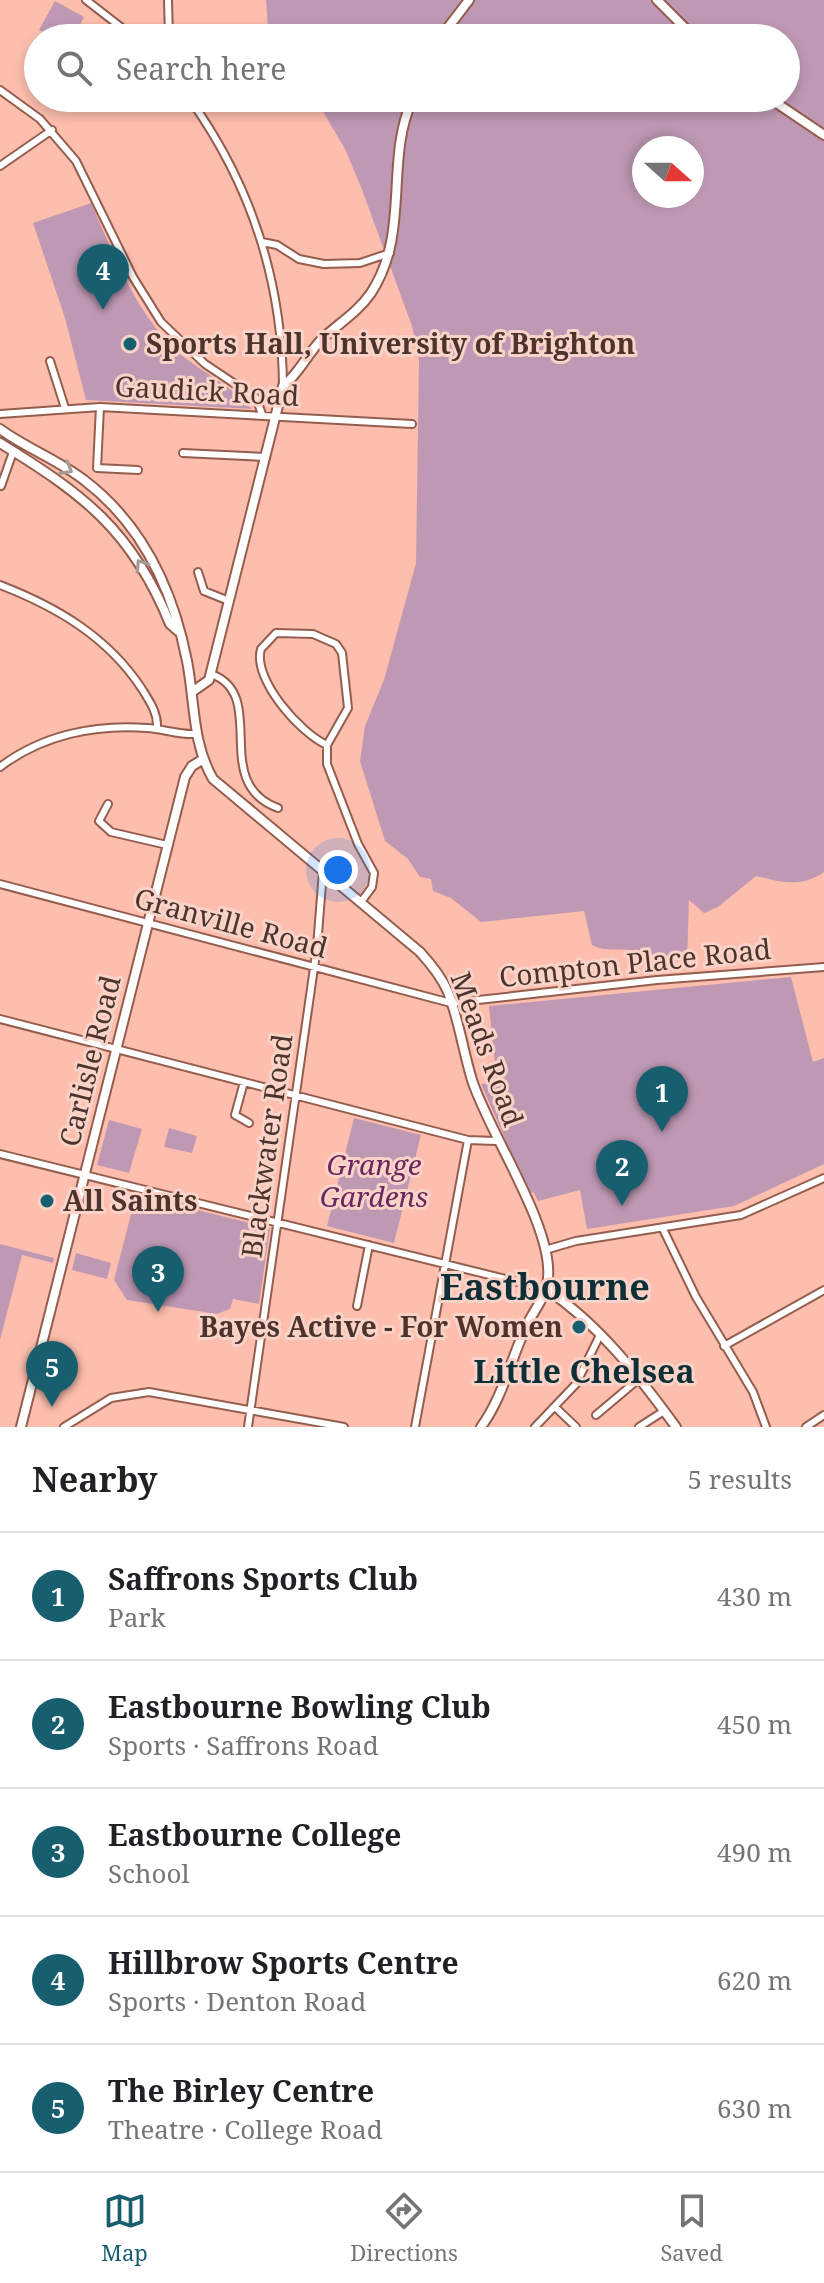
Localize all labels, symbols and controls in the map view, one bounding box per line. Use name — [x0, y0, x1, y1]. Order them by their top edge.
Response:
search box — [24, 24, 800, 112]
icon: search — [52, 46, 96, 90]
text: Search here — [116, 48, 286, 89]
north arrow — [632, 136, 704, 208]
pin: 4 — [77, 244, 129, 310]
place label: Sports Hall, University of Brighton — [146, 324, 635, 362]
marker: Sports Hall, University of Brighton — [121, 335, 139, 353]
street label: Gaudick Road — [114, 366, 300, 414]
one-way arrow — [58, 459, 73, 475]
one-way arrow — [135, 559, 150, 573]
your location — [318, 850, 358, 890]
street label: Granville Road — [130, 878, 332, 966]
street label: Compton Place Road — [497, 929, 773, 995]
street label: Meads Road — [442, 966, 533, 1131]
street label: Carlisle Road — [49, 971, 129, 1150]
street label: Blackwater Road — [231, 1032, 301, 1260]
pin: 1 — [636, 1066, 688, 1132]
pin: 2 — [596, 1140, 648, 1206]
park label: Grange Gardens — [320, 1145, 428, 1215]
place label: All Saints — [63, 1181, 197, 1219]
marker: All Saints — [38, 1192, 56, 1210]
pin: 3 — [132, 1246, 184, 1312]
district label: Eastbourne — [440, 1262, 650, 1311]
place label: Bayes Active - For Women — [199, 1307, 563, 1345]
marker: Bayes Active - For Women — [570, 1318, 588, 1336]
pin: 5 — [26, 1341, 78, 1407]
district label: Little Chelsea — [473, 1349, 695, 1392]
text: Nearby — [32, 1456, 158, 1502]
text: 5 results — [687, 1461, 792, 1497]
text: Saffrons Sports Club — [108, 1558, 418, 1599]
text: 1 — [51, 1578, 65, 1614]
text: 430 m — [717, 1578, 792, 1614]
text: Park — [108, 1599, 166, 1635]
text: Eastbourne Bowling Club — [108, 1686, 491, 1727]
text: 2 — [51, 1706, 65, 1742]
text: 450 m — [717, 1706, 792, 1742]
text: Sports · Saffrons Road — [108, 1727, 379, 1763]
text: Eastbourne College — [108, 1814, 401, 1855]
text: 3 — [51, 1834, 65, 1870]
text: 490 m — [717, 1834, 792, 1870]
text: School — [108, 1855, 190, 1891]
text: Hillbrow Sports Centre — [108, 1942, 459, 1983]
text: 4 — [51, 1962, 65, 1998]
text: 620 m — [717, 1962, 792, 1998]
text: Sports · Denton Road — [108, 1983, 366, 2019]
text: The Birley Centre — [108, 2070, 374, 2111]
text: 5 — [51, 2090, 65, 2126]
text: 630 m — [717, 2090, 792, 2126]
text: Theatre · College Road — [108, 2111, 383, 2147]
tab: Map — [101, 2189, 148, 2267]
tab: Directions — [350, 2189, 458, 2267]
tab: Saved — [660, 2189, 723, 2267]

